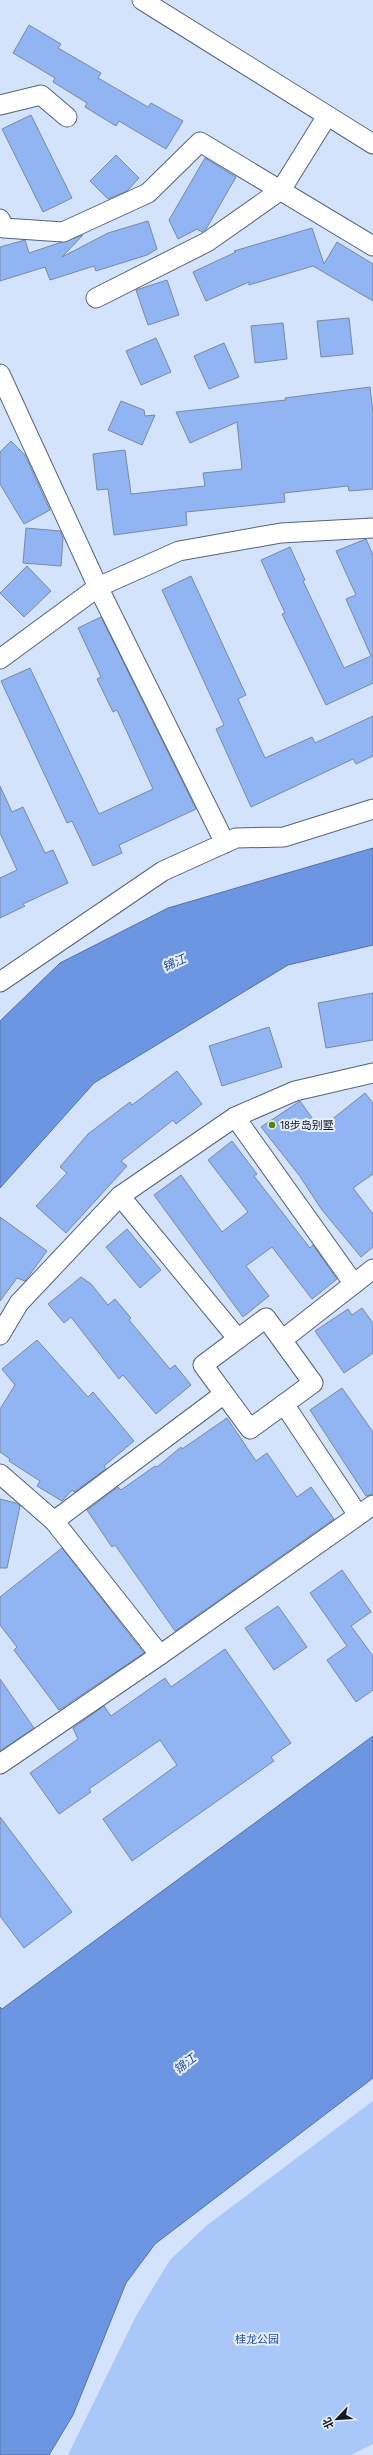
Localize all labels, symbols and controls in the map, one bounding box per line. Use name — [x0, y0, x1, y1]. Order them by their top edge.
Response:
water label: 锦江 — [160, 951, 190, 974]
place label: 18步岛别墅 — [280, 1119, 334, 1132]
marker: 18步岛别墅 — [267, 1120, 277, 1130]
water label: 锦江 — [171, 2050, 200, 2077]
park label: 桂龙公园 — [235, 2333, 279, 2346]
north arrow — [317, 2399, 357, 2439]
text: 北 — [320, 2415, 337, 2431]

